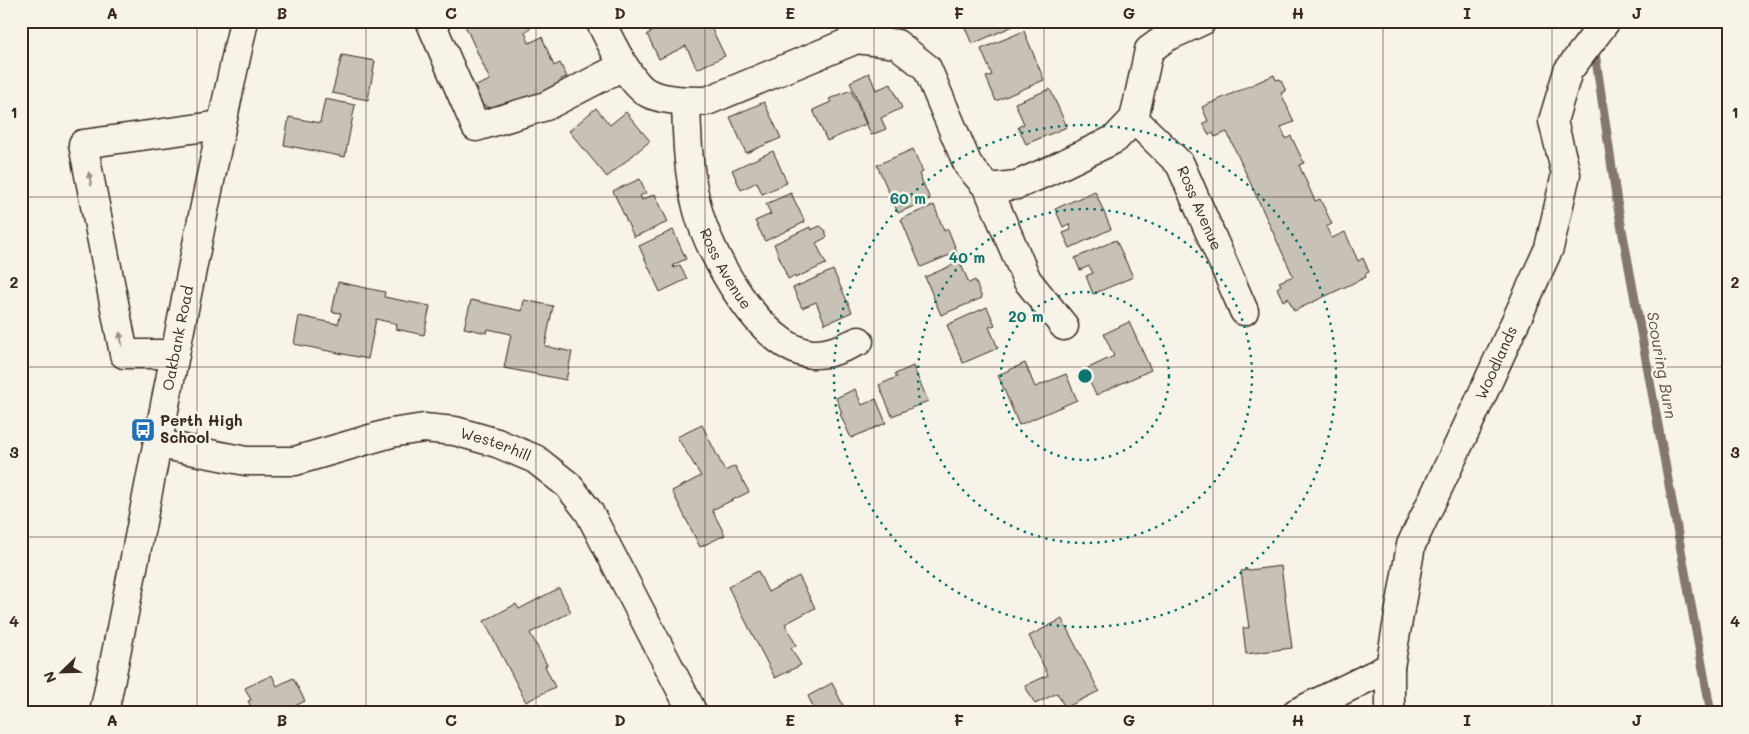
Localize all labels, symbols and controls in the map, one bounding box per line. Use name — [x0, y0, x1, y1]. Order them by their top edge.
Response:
text: A — [106, 2, 118, 23]
text: B — [277, 2, 287, 23]
text: C — [445, 2, 457, 23]
text: D — [614, 2, 626, 23]
text: E — [785, 2, 795, 23]
text: F — [954, 2, 964, 23]
text: G — [1123, 2, 1135, 23]
text: H — [1292, 2, 1304, 23]
text: I — [1463, 2, 1471, 23]
text: J — [1632, 2, 1642, 23]
text: 1 — [10, 101, 18, 122]
text: 1 — [1731, 101, 1739, 122]
street label: Ross Avenue — [1173, 163, 1227, 253]
one-way arrow — [85, 171, 93, 187]
text: 60 m — [890, 188, 926, 208]
street label: Ross Avenue — [696, 225, 757, 313]
text: 40 m — [949, 247, 985, 267]
text: 2 — [10, 271, 19, 292]
text: 2 — [1731, 271, 1740, 292]
street label: Oakbank Road — [157, 284, 197, 392]
text: 20 m — [1008, 306, 1044, 326]
water label: Scouring Burn — [1643, 310, 1682, 420]
street label: Woodlands — [1470, 323, 1521, 402]
one-way arrow — [117, 331, 125, 346]
centre of rings — [1076, 367, 1094, 385]
place label: Perth High School — [160, 410, 243, 447]
bus stop icon: Perth High School — [130, 417, 156, 443]
street label: Westerhill — [458, 422, 534, 465]
text: 3 — [9, 441, 19, 462]
text: 3 — [1730, 441, 1740, 462]
text: 4 — [9, 610, 19, 631]
text: 4 — [1730, 610, 1740, 631]
north arrow — [38, 646, 88, 696]
text: N — [39, 669, 60, 686]
text: A — [106, 709, 118, 730]
text: B — [277, 709, 287, 730]
text: C — [445, 709, 457, 730]
text: D — [614, 709, 626, 730]
text: E — [785, 709, 795, 730]
text: F — [954, 709, 964, 730]
text: G — [1123, 709, 1135, 730]
text: H — [1292, 709, 1304, 730]
text: I — [1463, 709, 1471, 730]
text: J — [1632, 709, 1642, 730]

